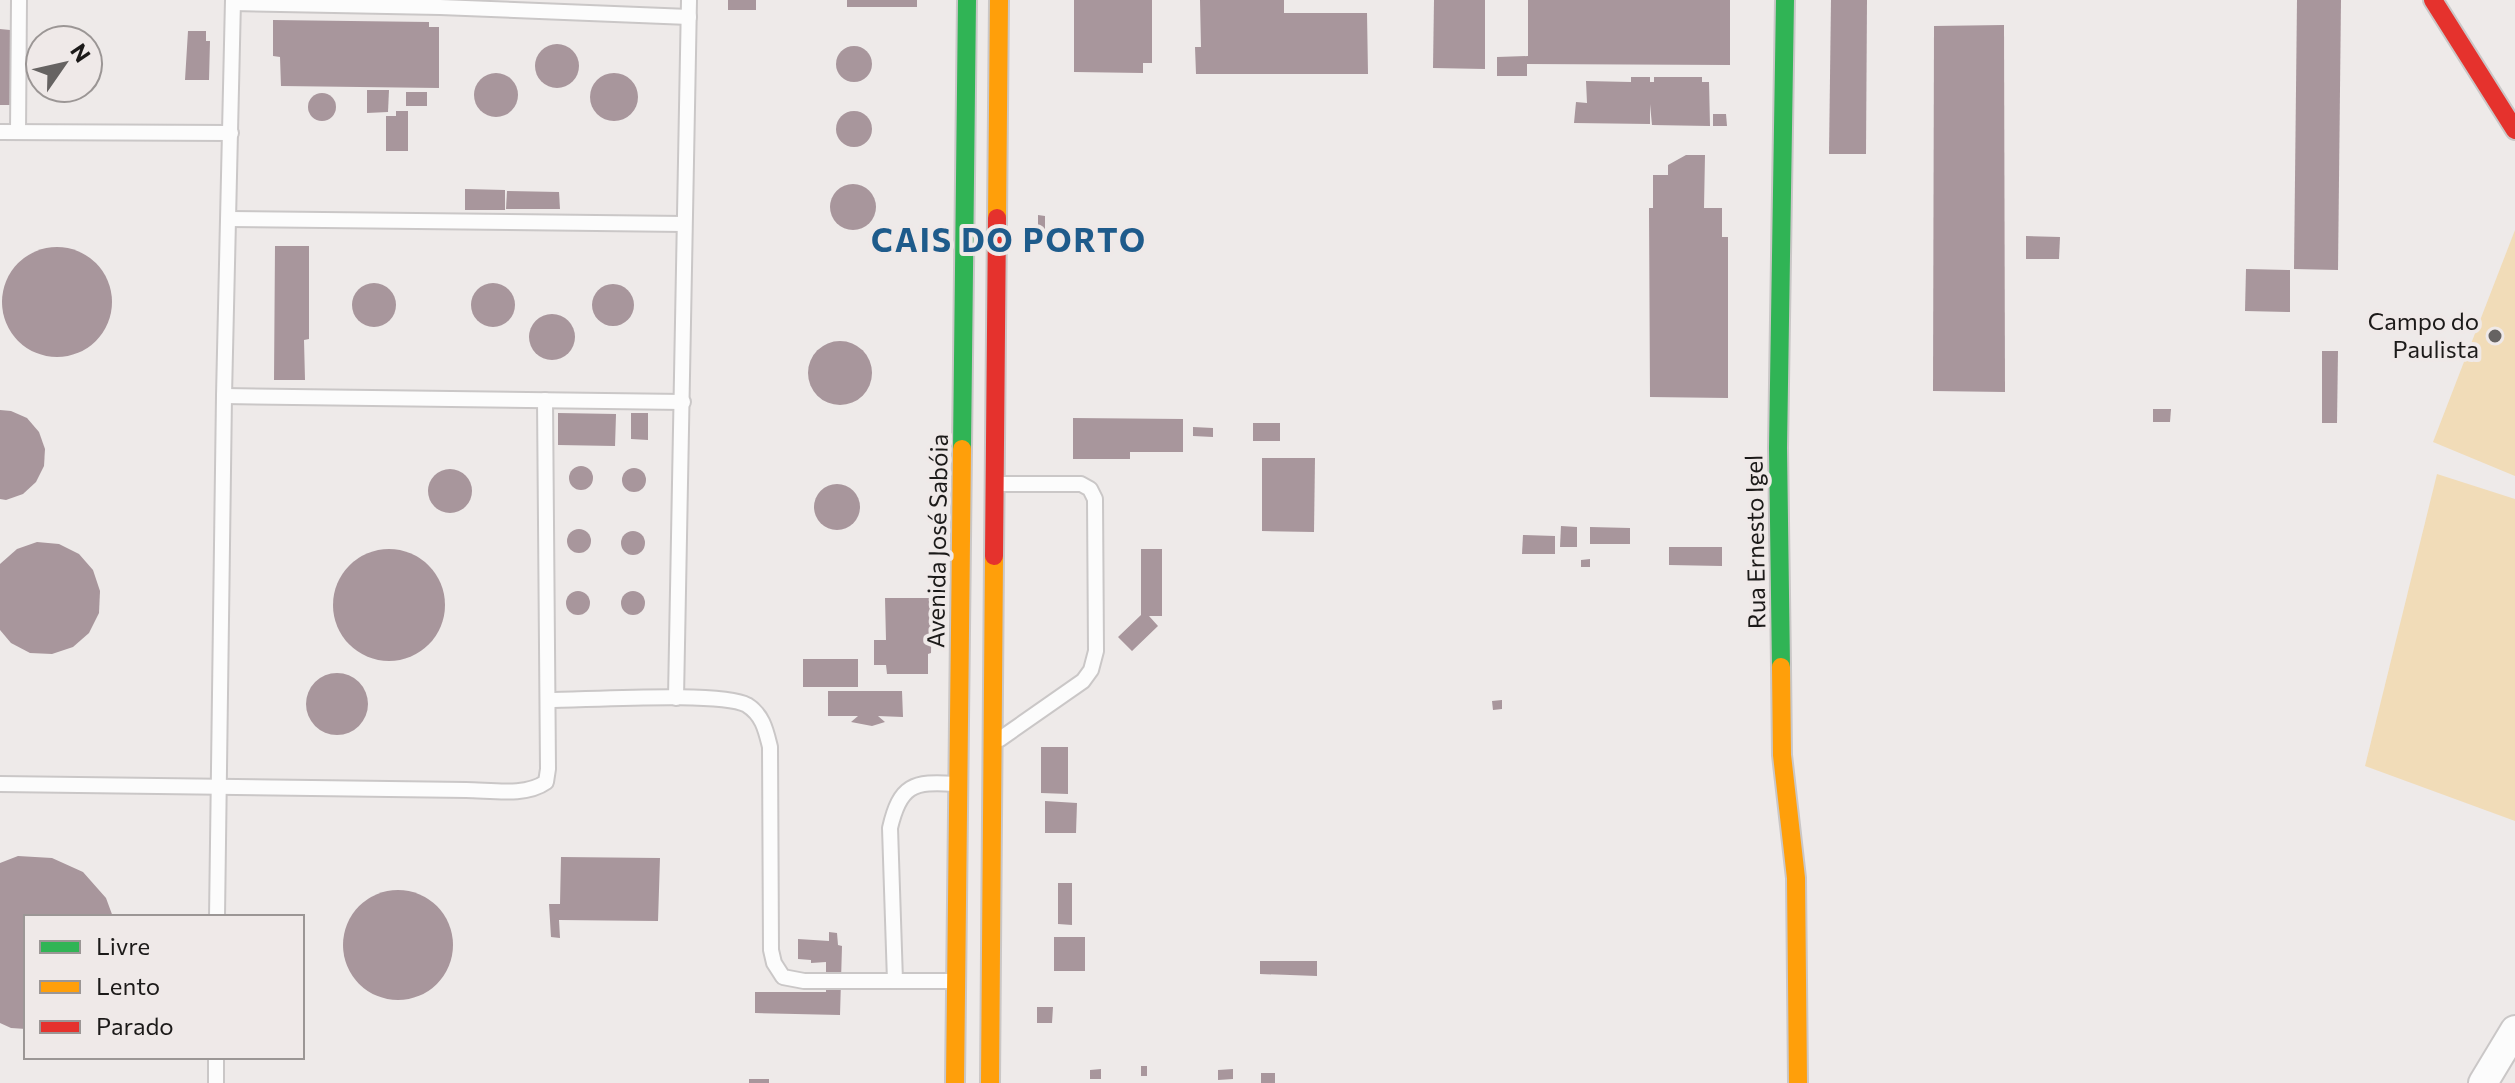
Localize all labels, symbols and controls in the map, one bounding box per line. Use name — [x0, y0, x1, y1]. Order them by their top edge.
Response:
north arrow — [24, 24, 104, 104]
text: N — [65, 38, 97, 67]
district label: CAIS DO PORTO — [871, 219, 1147, 259]
place label: Campo do Paulista — [2368, 306, 2479, 363]
marker: Campo do Paulista — [2486, 327, 2504, 345]
street label: Avenida José Sabóia — [920, 434, 953, 648]
street label: Rua Ernesto Igel — [1738, 455, 1771, 629]
legend — [24, 915, 304, 1059]
text: Livre — [96, 931, 150, 960]
text: Lento — [96, 971, 160, 1000]
text: Parado — [96, 1011, 174, 1040]

